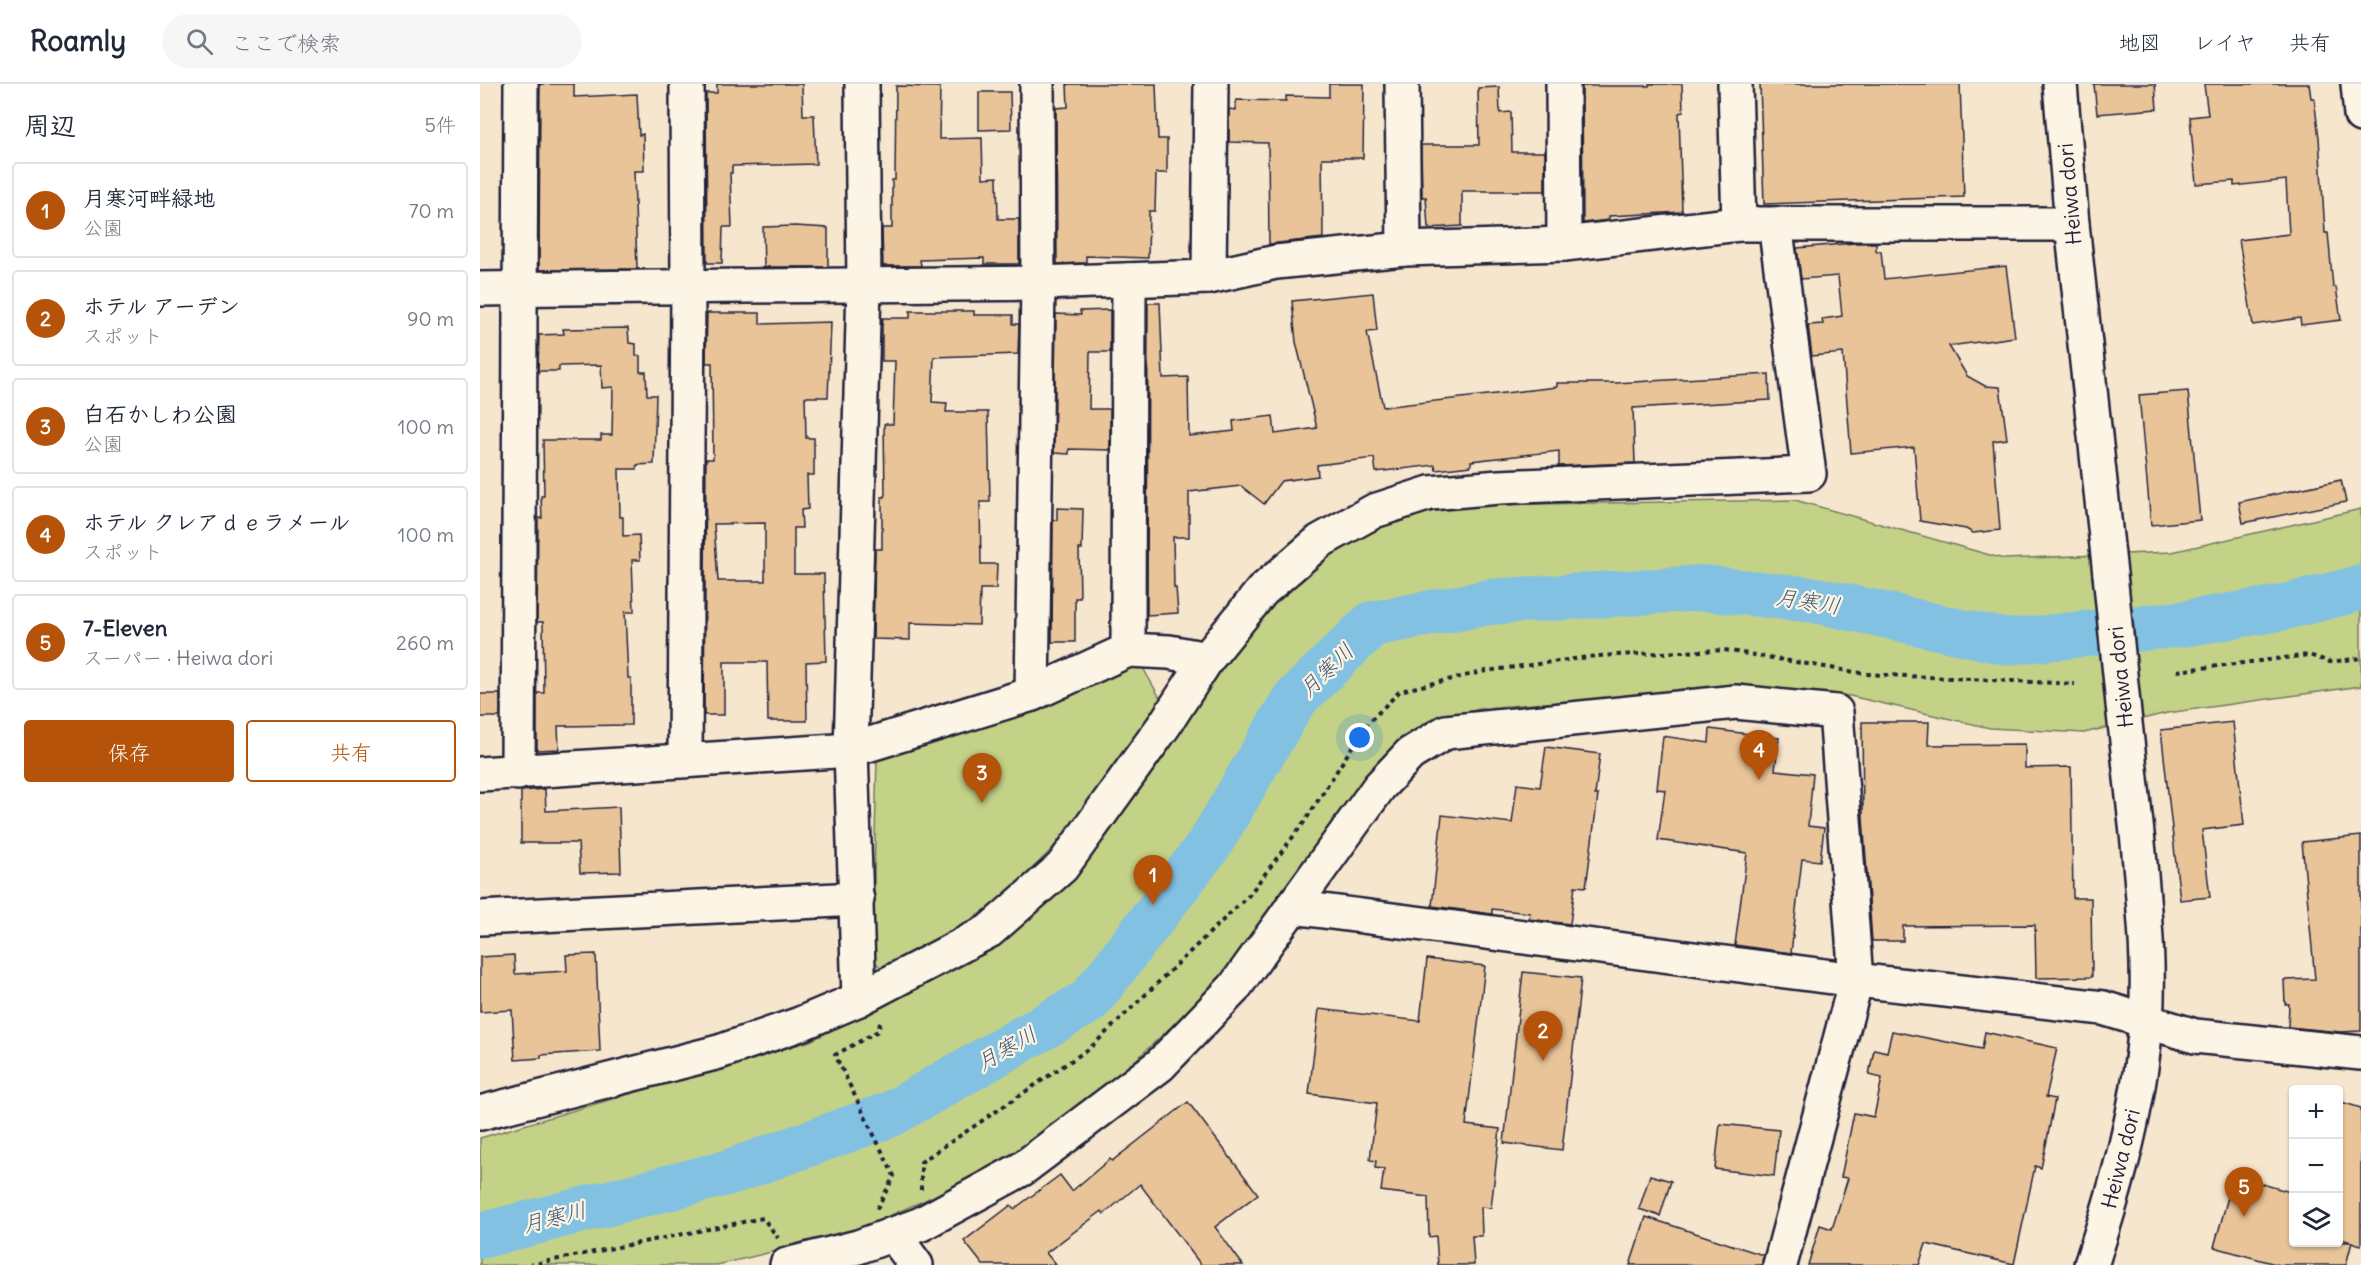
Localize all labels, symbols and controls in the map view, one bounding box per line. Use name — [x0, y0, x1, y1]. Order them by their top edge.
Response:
search box — [162, 14, 582, 68]
text: Roamly — [30, 23, 126, 59]
icon: search — [183, 25, 216, 58]
text: ここで検索 — [231, 29, 341, 57]
text: 地図 — [2119, 29, 2161, 56]
text: レイヤ — [2194, 29, 2256, 56]
text: 共有 — [2289, 29, 2331, 56]
text: 周辺 — [24, 109, 76, 142]
text: 5件 — [425, 112, 456, 137]
street label: Heiwa dori — [2052, 142, 2087, 246]
text: 月寒河畔緑地 — [83, 184, 215, 212]
text: 1 — [42, 198, 49, 223]
text: 70 m — [409, 198, 454, 223]
text: 公園 — [83, 215, 123, 240]
text: ホテル アーデン — [83, 292, 240, 320]
text: 2 — [40, 306, 51, 331]
text: 90 m — [407, 306, 454, 331]
text: スポット — [83, 323, 163, 348]
text: 白石かしわ公園 — [83, 400, 237, 428]
text: 3 — [40, 414, 51, 439]
text: 100 m — [397, 414, 454, 439]
text: 公園 — [83, 431, 123, 456]
text: ホテル クレアｄｅラメール — [83, 508, 350, 536]
text: 4 — [40, 522, 51, 547]
text: 100 m — [397, 522, 454, 547]
text: スポット — [83, 539, 163, 564]
water label: 月寒川 — [1773, 582, 1843, 620]
text: 7-Eleven — [83, 614, 167, 642]
street label: Heiwa dori — [2102, 625, 2139, 729]
text: 5 — [40, 630, 51, 655]
text: 260 m — [396, 630, 454, 655]
water label: 月寒川 — [1293, 637, 1359, 703]
text: スーパー · Heiwa dori — [83, 645, 273, 670]
button: 保存 — [24, 720, 234, 782]
button: 共有 — [246, 720, 456, 782]
your location — [1345, 723, 1374, 752]
pin: 4 — [1740, 730, 1778, 780]
pin: 3 — [962, 754, 1002, 803]
pin: 1 — [1134, 856, 1172, 905]
pin: 2 — [1524, 1012, 1562, 1061]
water label: 月寒川 — [970, 1019, 1042, 1077]
map controls — [2289, 1085, 2343, 1247]
button: + — [2289, 1085, 2343, 1139]
street label: Heiwa dori — [2095, 1106, 2146, 1212]
button: − — [2289, 1139, 2343, 1193]
pin: 5 — [2224, 1168, 2264, 1217]
button: layers — [2289, 1193, 2343, 1247]
water label: 月寒川 — [519, 1195, 589, 1239]

